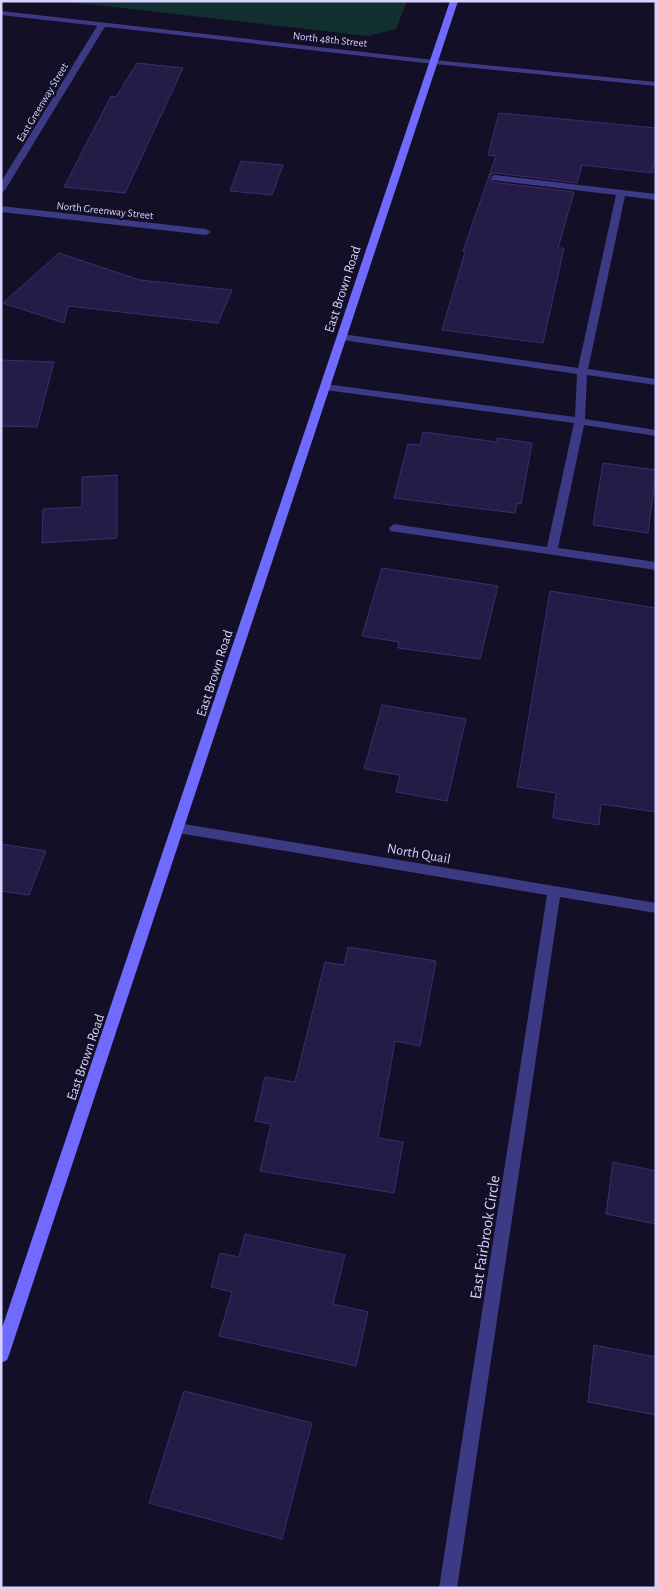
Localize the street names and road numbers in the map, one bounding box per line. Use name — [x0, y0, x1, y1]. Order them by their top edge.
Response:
street label: North 48th Street — [292, 30, 368, 49]
street label: East Greenway Street — [15, 61, 70, 144]
street label: North Greenway Street — [56, 200, 154, 221]
street label: East Brown Road — [322, 244, 364, 334]
street label: East Brown Road — [194, 628, 236, 718]
street label: North Quail — [386, 842, 452, 866]
street label: East Brown Road — [65, 1012, 107, 1102]
street label: East Fairbrook Circle — [467, 1174, 503, 1300]

